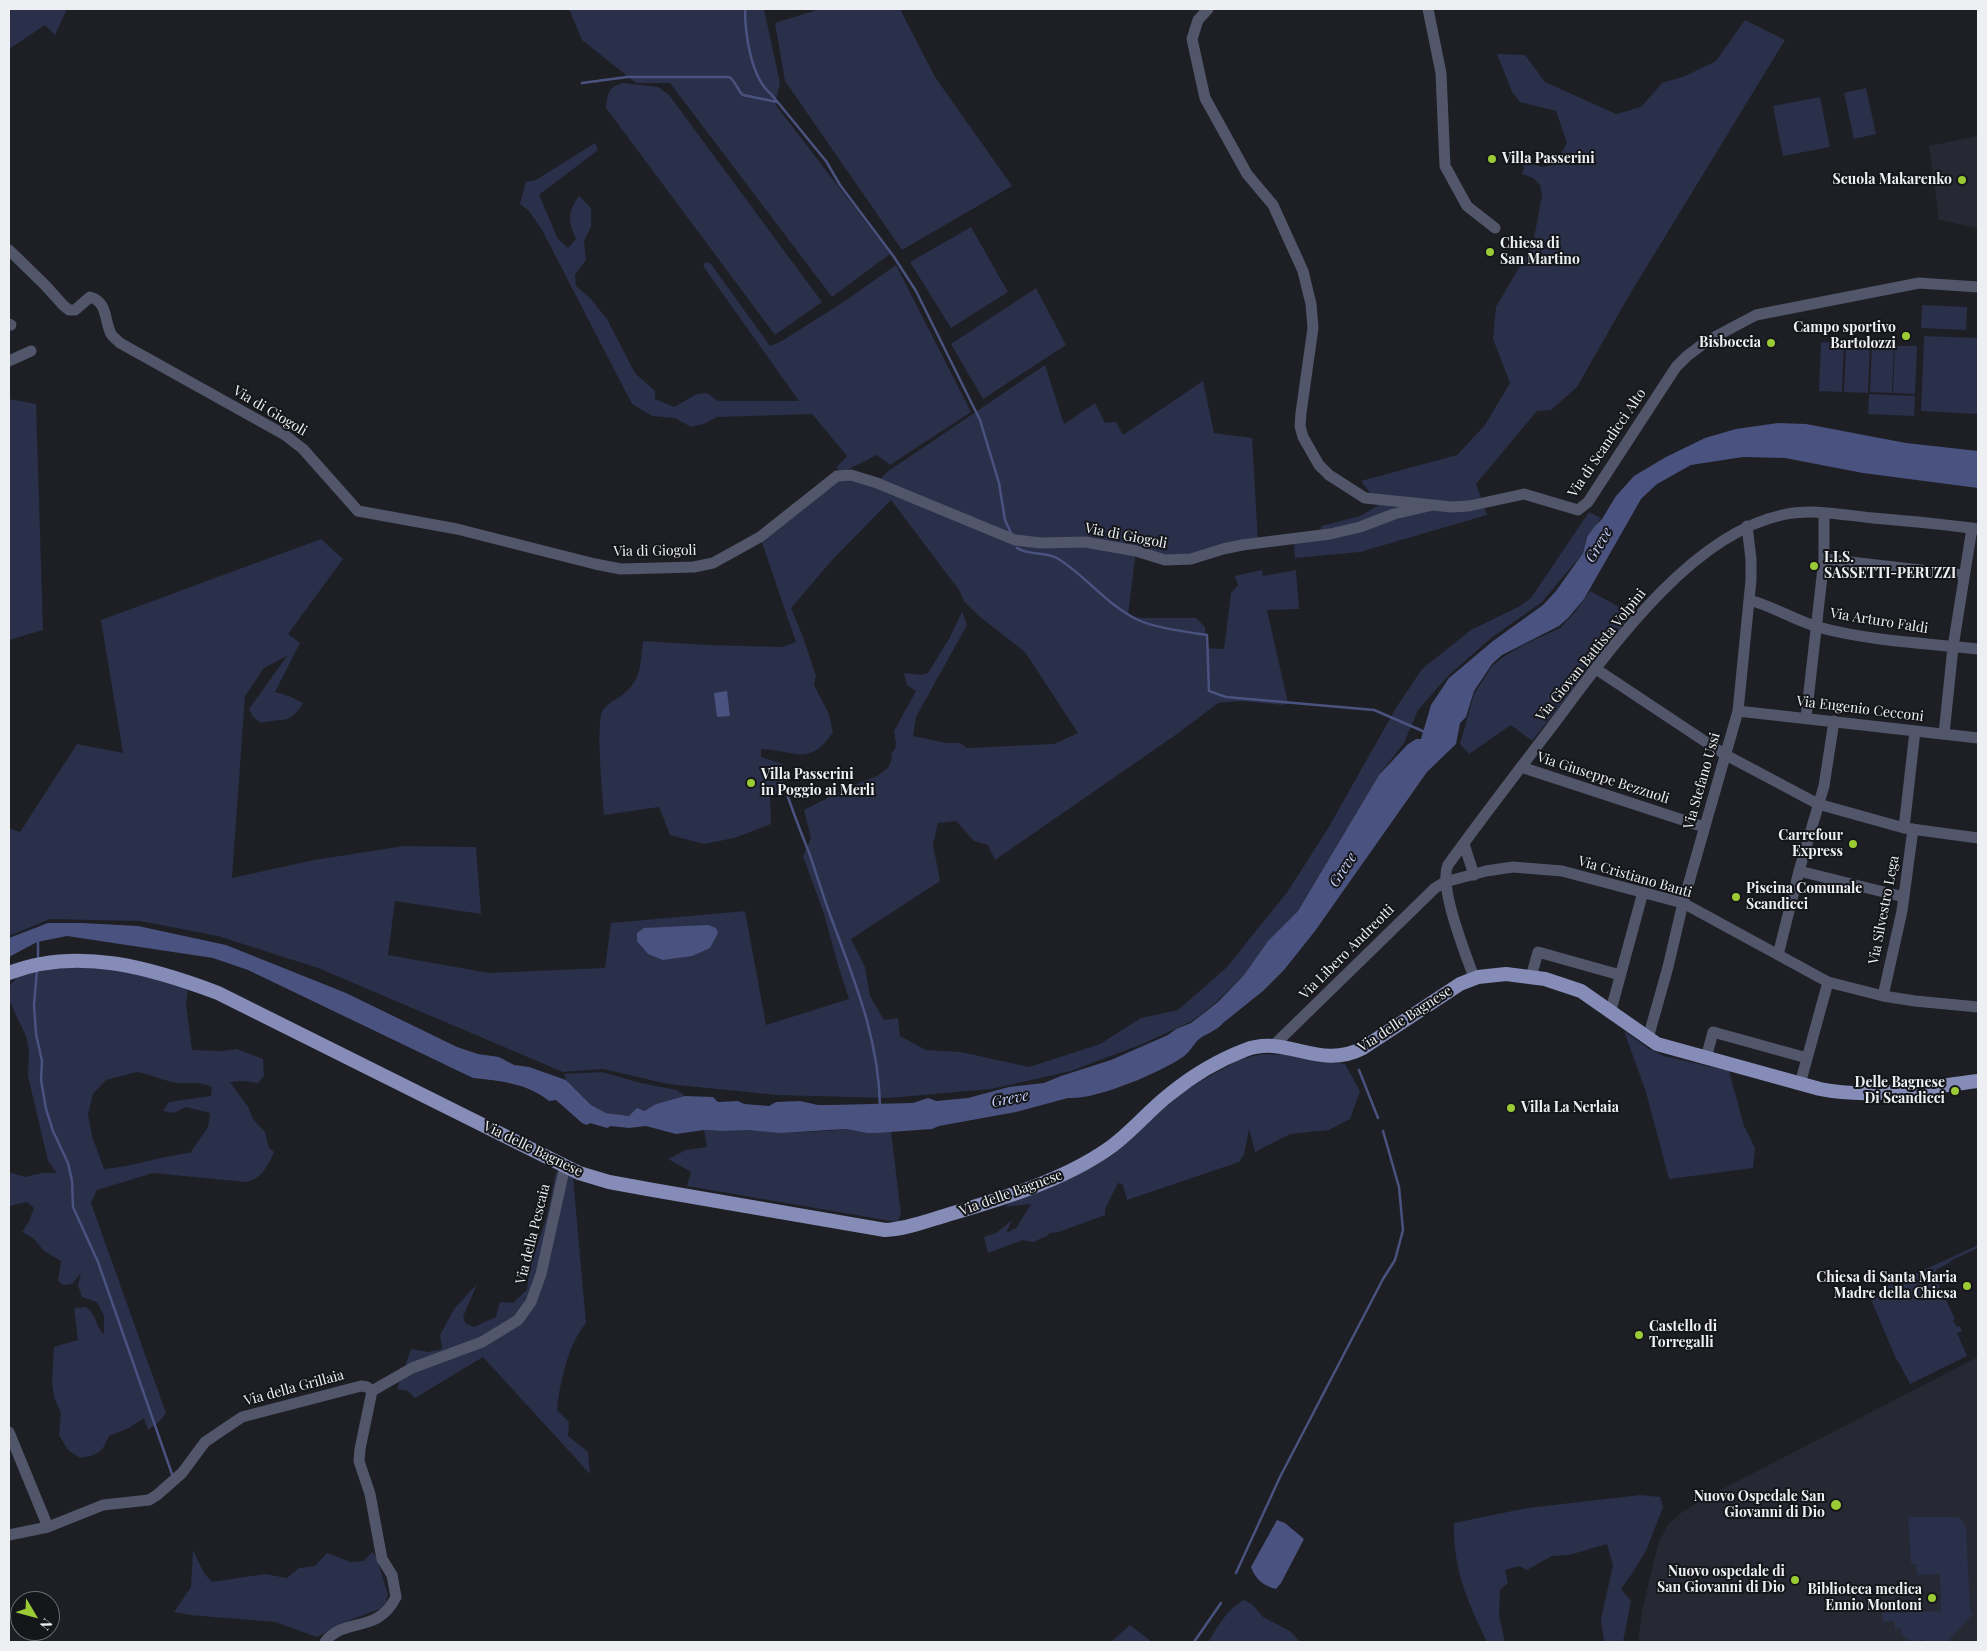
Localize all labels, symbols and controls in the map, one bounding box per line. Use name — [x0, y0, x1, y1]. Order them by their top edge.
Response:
place label: Villa Passerini — [1502, 151, 1595, 167]
marker: Villa Passerini — [1486, 153, 1498, 165]
place label: Scuola Makarenko — [1833, 172, 1952, 188]
marker: Scuola Makarenko — [1956, 174, 1968, 186]
place label: Chiesa di San Martino — [1500, 236, 1580, 268]
marker: Chiesa di San Martino — [1484, 246, 1496, 258]
place label: Campo sportivo Bartolozzi — [1793, 320, 1896, 352]
marker: Campo sportivo Bartolozzi — [1900, 330, 1912, 342]
place label: Bisboccia — [1699, 335, 1761, 351]
marker: Bisboccia — [1765, 337, 1777, 349]
street label: Via di Giogoli — [230, 382, 310, 440]
street label: Via di Scandicci Alto — [1564, 386, 1650, 500]
street label: Via di Giogoli — [1084, 520, 1168, 552]
water label: Greve — [1582, 524, 1616, 566]
street label: Via di Giogoli — [613, 542, 697, 560]
place label: I.I.S. SASSETTI-PERUZZI — [1824, 550, 1956, 582]
marker: I.I.S. SASSETTI-PERUZZI — [1808, 560, 1820, 572]
street label: Via Giovan Battista Volpini — [1533, 586, 1649, 724]
street label: Via Arturo Faldi — [1829, 605, 1929, 637]
street label: Via Eugenio Cecconi — [1795, 693, 1925, 725]
street label: Via Stefano Ussi — [1680, 731, 1724, 831]
street label: Via Giuseppe Bezzuoli — [1535, 749, 1671, 807]
place label: Villa Passerini in Poggio ai Merli — [761, 767, 875, 800]
marker: Villa Passerini in Poggio ai Merli — [745, 777, 757, 789]
place label: Carrefour Express — [1778, 828, 1843, 860]
marker: Carrefour Express — [1847, 838, 1859, 850]
water label: Greve — [1325, 849, 1361, 891]
street label: Via Cristiano Banti — [1576, 853, 1694, 901]
street label: Via Silvestro Lega — [1865, 854, 1903, 966]
place label: Piscina Comunale Scandicci — [1746, 881, 1862, 914]
marker: Piscina Comunale Scandicci — [1730, 891, 1742, 903]
street label: Via Libero Andreotti — [1296, 901, 1398, 1003]
street label: Via delle Bagnese — [1355, 982, 1455, 1056]
place label: Delle Bagnese Di Scandicci — [1855, 1075, 1945, 1108]
marker: Delle Bagnese Di Scandicci — [1949, 1085, 1961, 1097]
water label: Greve — [990, 1087, 1030, 1111]
place label: Villa La Nerlaia — [1521, 1100, 1619, 1116]
marker: Villa La Nerlaia — [1505, 1102, 1517, 1114]
street label: Via delle Bagnese — [481, 1118, 585, 1180]
street label: Via delle Bagnese — [957, 1167, 1065, 1219]
street label: Via della Pescaia — [512, 1182, 554, 1286]
place label: Chiesa di Santa Maria Madre della Chiesa — [1816, 1270, 1957, 1302]
marker: Chiesa di Santa Maria Madre della Chiesa — [1961, 1280, 1973, 1292]
place label: Castello di Torregalli — [1649, 1319, 1717, 1351]
marker: Castello di Torregalli — [1633, 1329, 1645, 1341]
street label: Via della Grillaia — [242, 1367, 346, 1409]
place label: Nuovo Ospedale San Giovanni di Dio — [1694, 1489, 1825, 1521]
marker: Nuovo Ospedale San Giovanni di Dio — [1829, 1498, 1843, 1512]
place label: Nuovo ospedale di San Giovanni di Dio — [1657, 1564, 1785, 1596]
marker: Nuovo ospedale di San Giovanni di Dio — [1789, 1574, 1801, 1586]
place label: Biblioteca medica Ennio Montoni — [1807, 1582, 1922, 1614]
north arrow — [10, 1591, 60, 1641]
marker: Biblioteca medica Ennio Montoni — [1926, 1592, 1938, 1604]
text: N — [36, 1615, 57, 1634]

